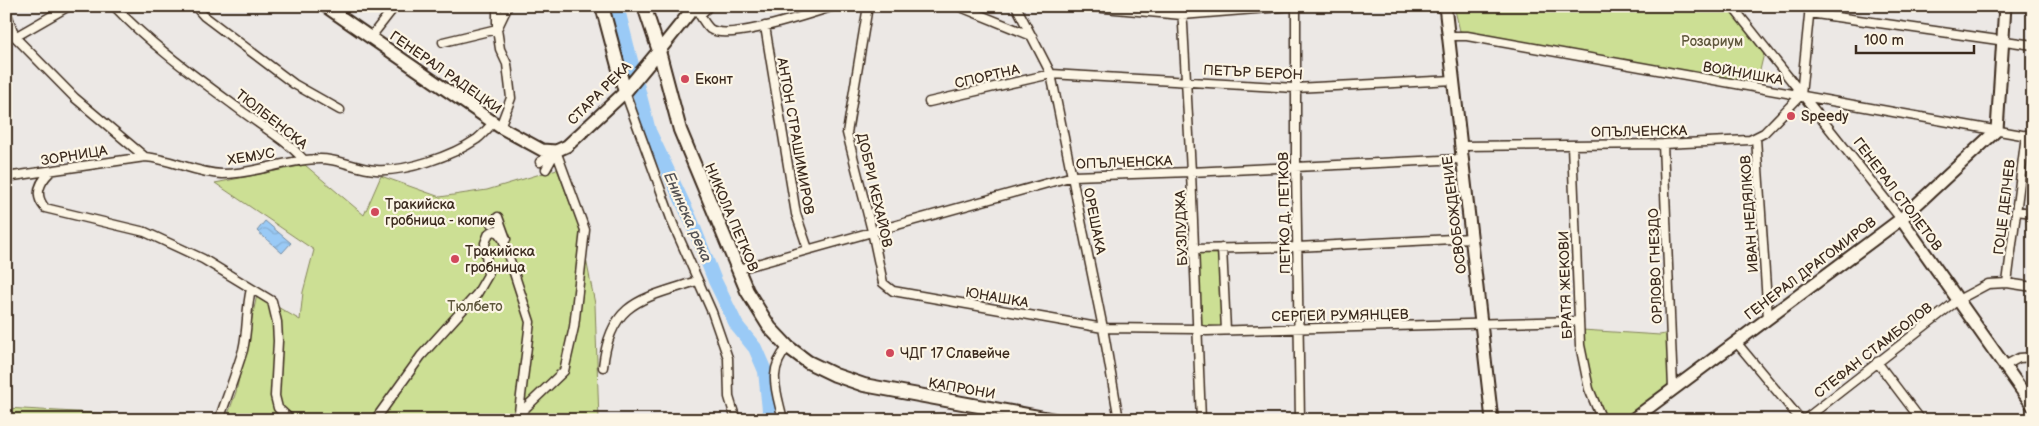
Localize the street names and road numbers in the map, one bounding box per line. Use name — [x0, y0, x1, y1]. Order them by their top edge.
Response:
street label: ГЕНЕРАЛ РАДЕЦКИ — [386, 27, 505, 117]
street label: АНТОН СТРАШИМИРОВ — [773, 55, 818, 216]
street label: СТАРА РЕКА — [564, 58, 635, 129]
street label: ВОЙНИШКА — [1701, 58, 1785, 89]
street label: СПОРТНА — [953, 61, 1022, 92]
street label: ПЕТЪР БЕРОН — [1203, 61, 1303, 84]
street label: ТЮЛБЕНСКА — [232, 86, 311, 153]
street label: ОПЪЛЧЕНСКА — [1591, 122, 1688, 141]
street label: ДОБРИ КЕХАЙОВ — [853, 131, 896, 249]
street label: ГЕНЕРАЛ СТОЛЕТОВ — [1849, 134, 1946, 254]
street label: ЗОРНИЦА — [40, 142, 109, 169]
street label: ХЕМУС — [226, 144, 276, 169]
street label: ОПЪЛЧЕНСКА — [1076, 152, 1173, 173]
street label: ПЕТКО Д. ПЕТКОВ — [1275, 152, 1294, 274]
street label: ОСВОБОЖДЕНИЕ — [1439, 155, 1470, 275]
street label: ИВАН НЕДЯЛКОВ — [1737, 155, 1762, 273]
street label: ГОЦЕ ДЕЛЧЕВ — [1990, 158, 2019, 256]
street label: НИКОЛА ПЕТКОВ — [701, 161, 762, 274]
street label: ОРЕШАКА — [1080, 186, 1109, 256]
street label: БУЗЛУДЖА — [1172, 189, 1191, 266]
street label: ОРЛОВО ГНЕЗДО — [1645, 208, 1666, 324]
street label: ГЕНЕРАЛ ДРАГОМИРОВ — [1741, 213, 1880, 323]
street label: БРАТЯ ЖЕКОВИ — [1555, 231, 1576, 339]
street label: ЮНАШКА — [964, 284, 1030, 311]
street label: СТЕФАН СТАМБОЛОВ — [1811, 299, 1936, 402]
street label: СЕРГЕЙ РУМЯНЦЕВ — [1271, 306, 1409, 325]
street label: КАПРОНИ — [927, 374, 997, 403]

